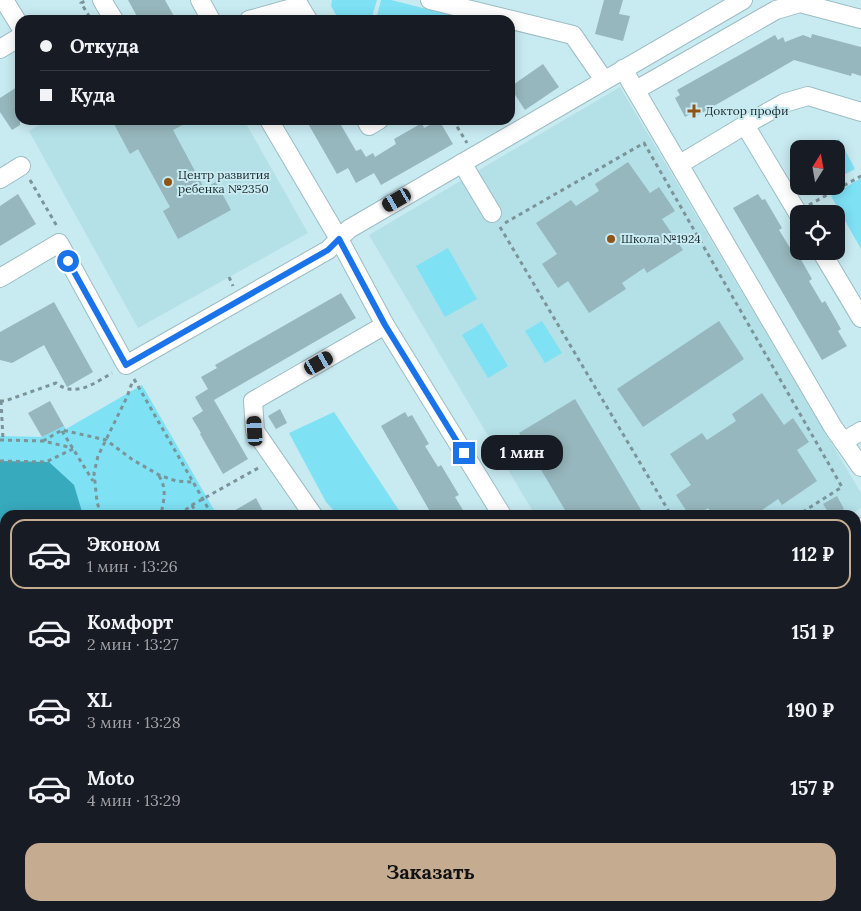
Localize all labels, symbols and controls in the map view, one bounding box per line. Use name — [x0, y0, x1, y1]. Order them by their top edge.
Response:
text: Откуда — [70, 34, 139, 58]
text: Куда — [70, 83, 115, 107]
place label: Доктор профи — [705, 103, 788, 118]
marker: Доктор профи — [687, 104, 701, 118]
north arrow — [790, 140, 845, 195]
map controls — [790, 140, 845, 260]
place label: Центр развития ребенка №2350 — [178, 167, 270, 196]
marker: Центр развития ребенка №2350 — [162, 176, 174, 188]
car — [380, 186, 413, 214]
button: locate — [790, 205, 845, 260]
place label: Школа №1924 — [621, 231, 701, 246]
marker: Школа №1924 — [605, 233, 617, 245]
route start — [57, 250, 79, 272]
car — [302, 349, 335, 377]
car — [246, 416, 263, 446]
callout: 1 мин — [482, 436, 564, 470]
route end — [453, 442, 475, 464]
text: 1 мин — [500, 442, 544, 462]
icon: car — [27, 532, 72, 577]
text: Эконом — [87, 532, 160, 556]
text: 112 ₽ — [792, 542, 834, 566]
text: 1 мин · 13:26 — [87, 556, 178, 576]
icon: car — [27, 610, 72, 655]
text: Комфорт — [87, 610, 173, 634]
text: 151 ₽ — [792, 620, 834, 644]
text: 2 мин · 13:27 — [87, 634, 179, 654]
icon: car — [27, 688, 72, 733]
text: XL — [87, 688, 112, 712]
text: 190 ₽ — [786, 698, 834, 722]
text: 3 мин · 13:28 — [87, 712, 181, 732]
icon: car — [27, 766, 72, 811]
text: Moto — [87, 766, 134, 790]
text: 157 ₽ — [790, 776, 834, 800]
text: 4 мин · 13:29 — [87, 790, 181, 810]
button: Заказать — [25, 843, 836, 901]

